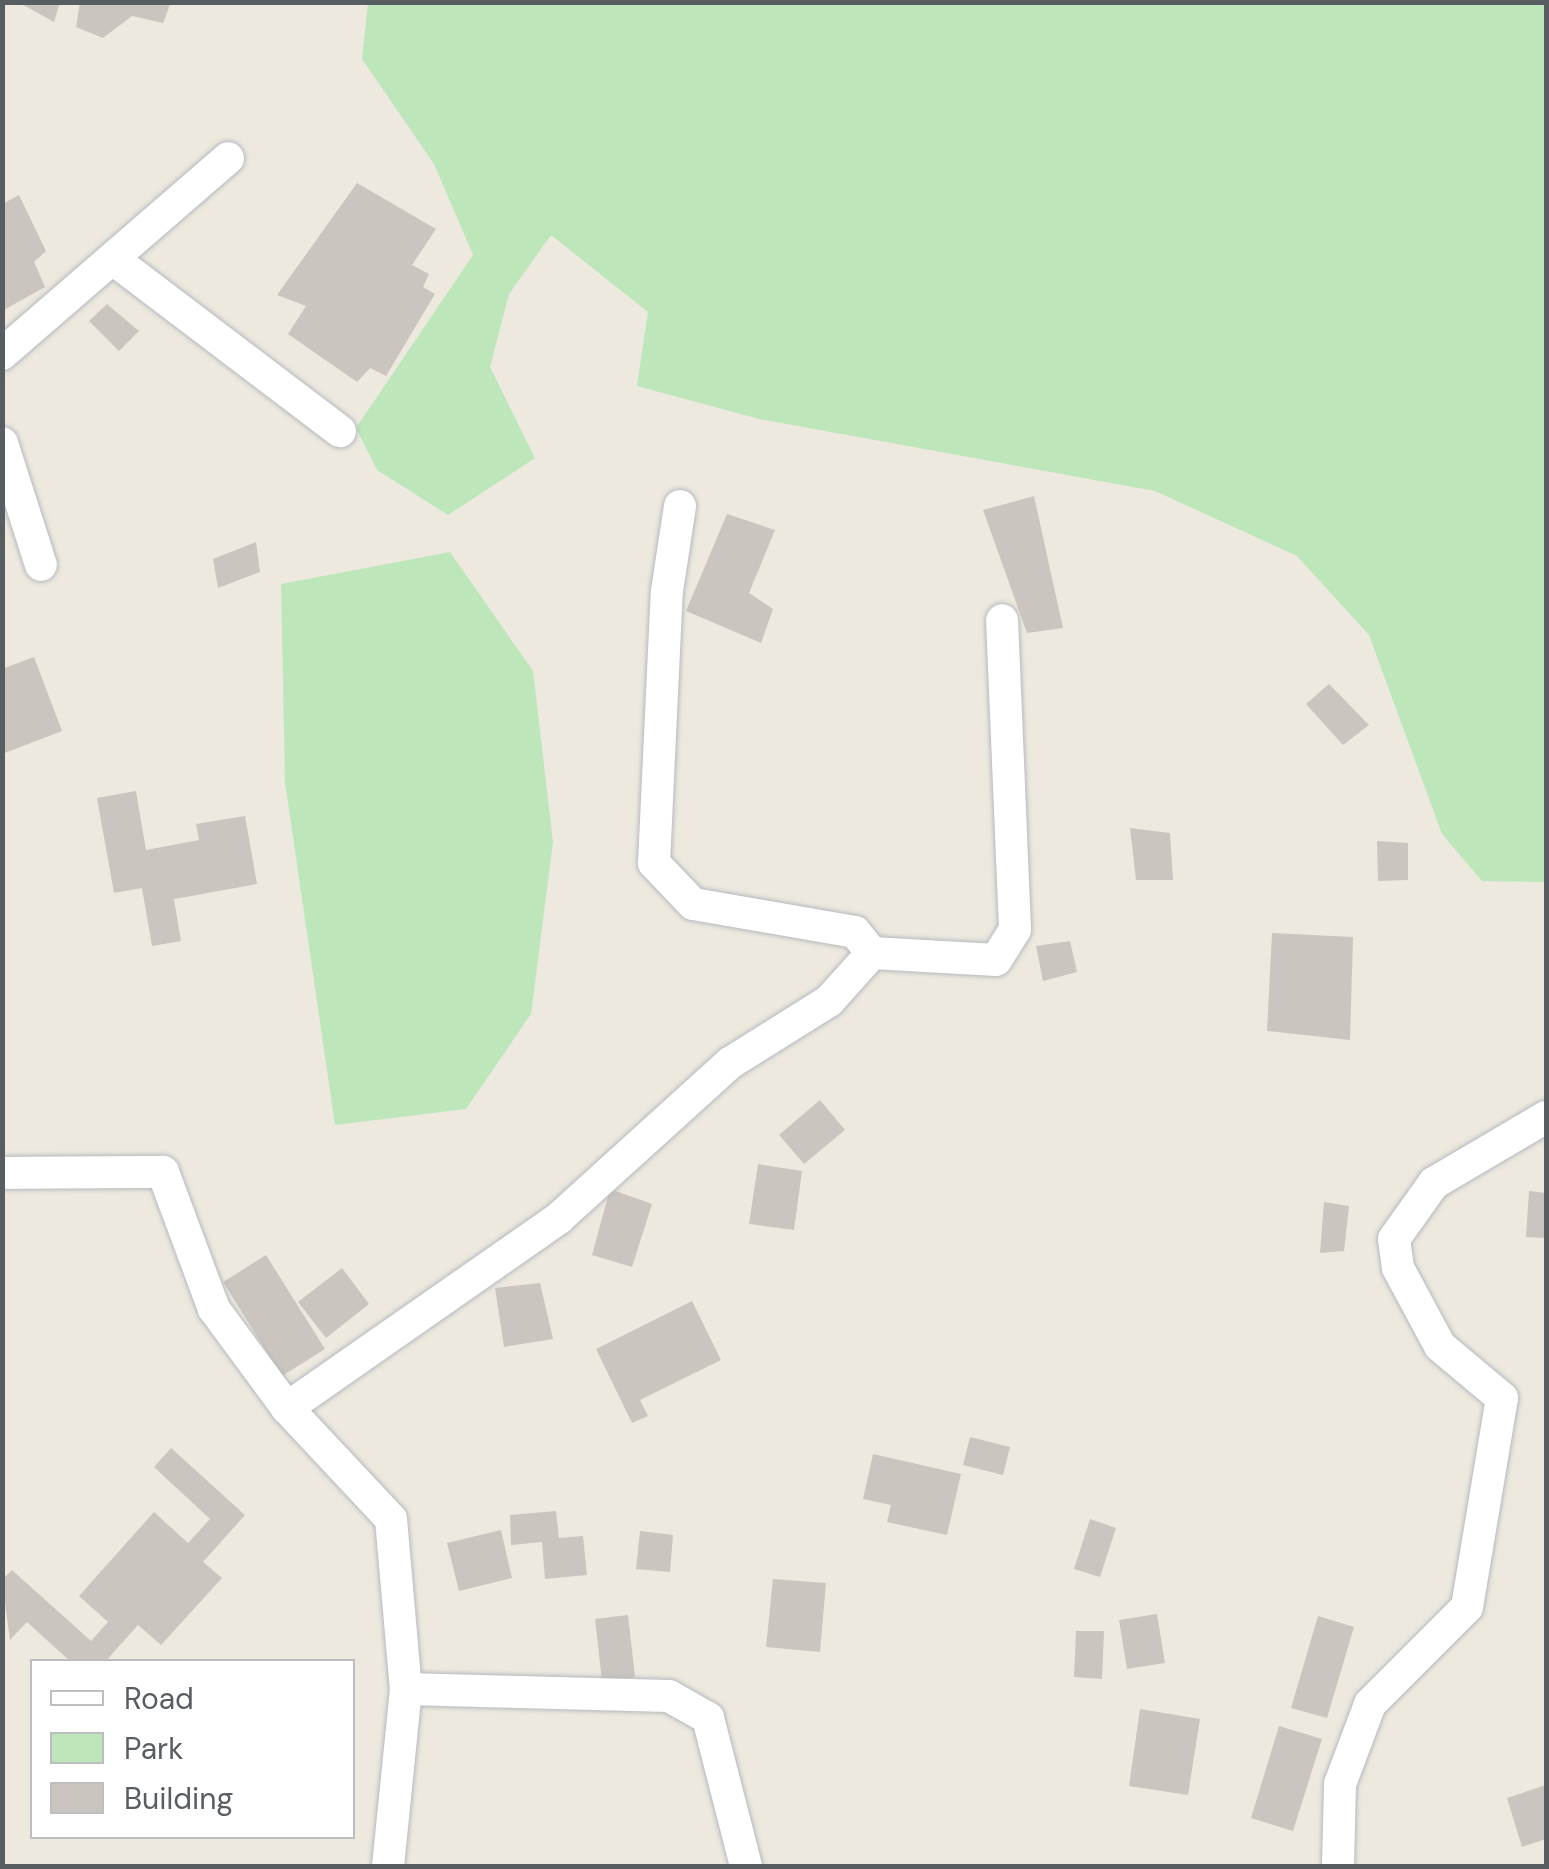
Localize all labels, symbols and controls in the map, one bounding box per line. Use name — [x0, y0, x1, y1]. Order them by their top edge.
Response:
legend — [30, 1659, 355, 1839]
text: Road — [124, 1679, 194, 1718]
text: Park — [124, 1729, 183, 1768]
text: Building — [124, 1779, 233, 1818]

